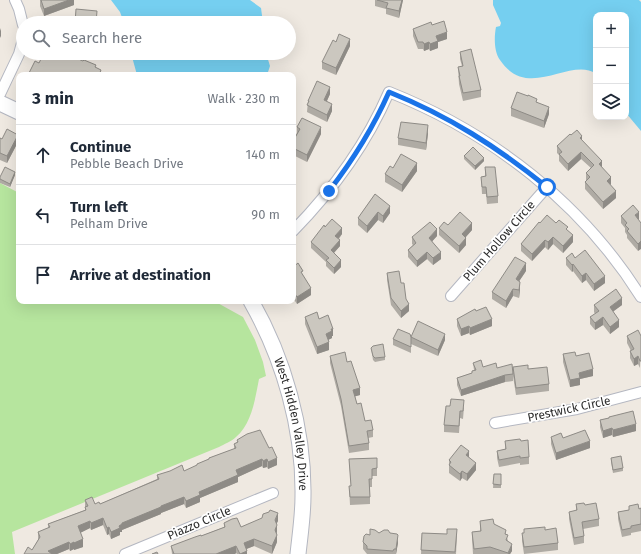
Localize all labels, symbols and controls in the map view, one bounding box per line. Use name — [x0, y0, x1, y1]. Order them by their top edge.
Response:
map controls — [593, 12, 629, 120]
button: + — [593, 12, 629, 48]
search box — [16, 16, 296, 60]
icon: search — [30, 27, 52, 49]
text: Search here — [62, 29, 142, 47]
button: − — [593, 48, 629, 84]
button: layers — [593, 84, 629, 120]
text: 3 min — [32, 88, 74, 109]
text: Walk · 230 m — [208, 91, 280, 106]
text: Continue — [70, 138, 131, 156]
icon: ahead — [32, 144, 54, 166]
text: 140 m — [246, 147, 280, 162]
text: Pebble Beach Drive — [70, 156, 184, 171]
route start — [538, 178, 556, 196]
route end — [320, 182, 338, 200]
text: Turn left — [70, 198, 128, 216]
street label: Plum Hollow Circle — [460, 198, 538, 284]
icon: left — [32, 204, 54, 226]
text: 90 m — [251, 207, 280, 222]
text: Pelham Drive — [70, 216, 148, 231]
icon: arrive — [32, 264, 54, 286]
text: Arrive at destination — [70, 266, 211, 284]
street label: West Hidden Valley Drive — [271, 356, 310, 491]
street label: Prestwick Circle — [526, 393, 612, 425]
street label: Piazzo Circle — [165, 503, 233, 543]

